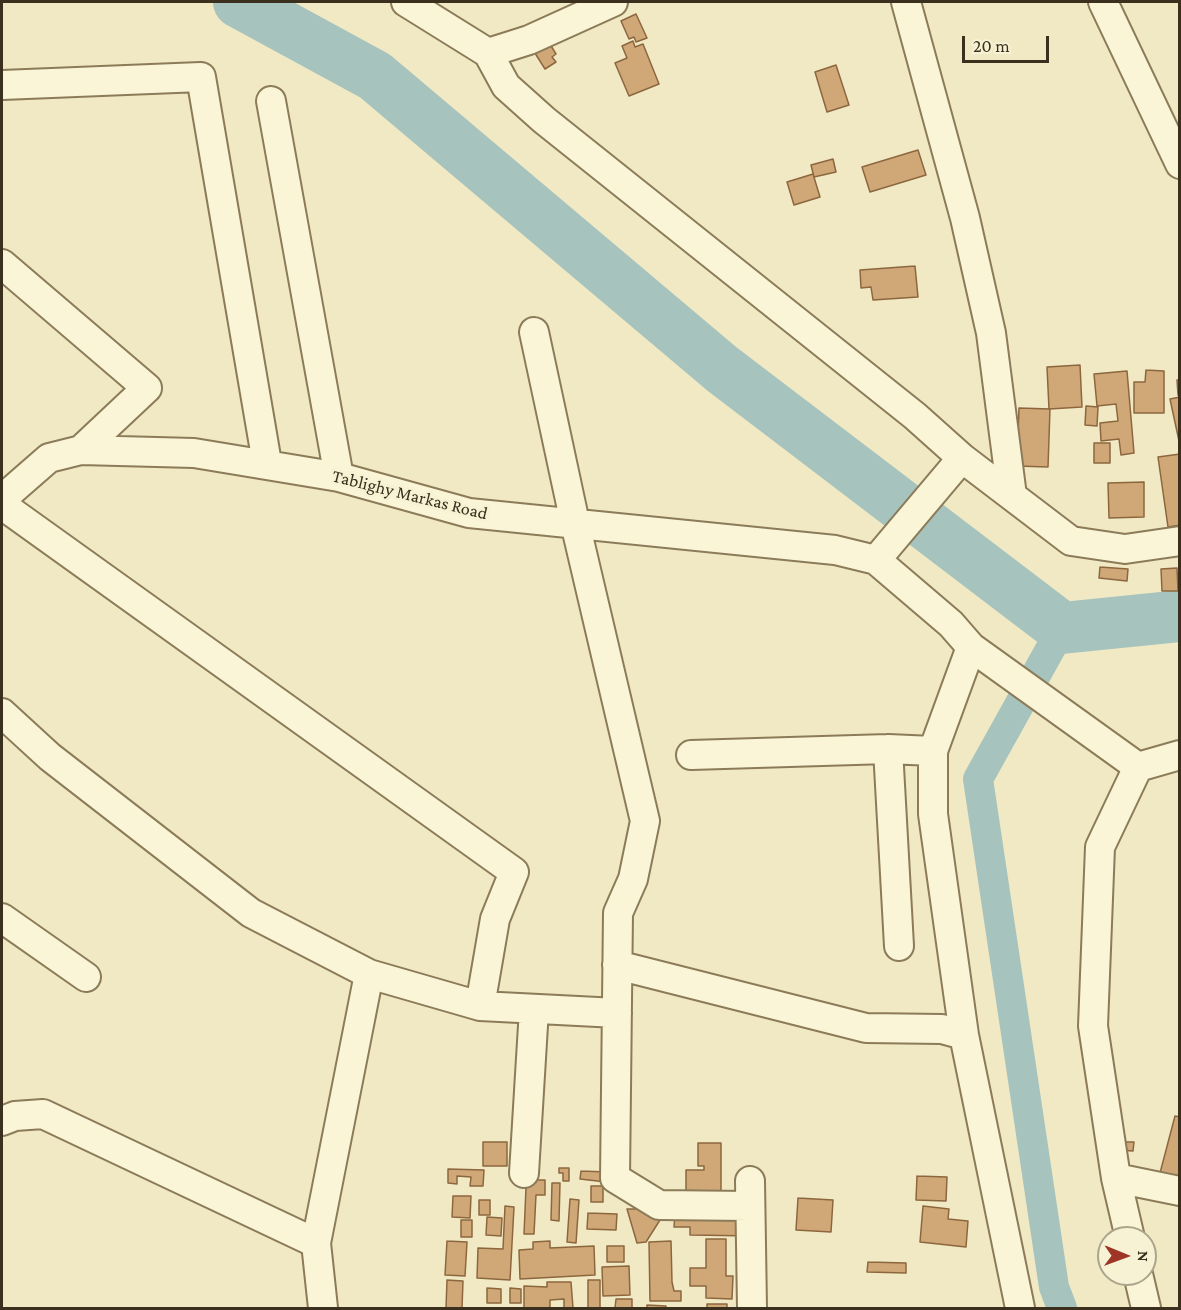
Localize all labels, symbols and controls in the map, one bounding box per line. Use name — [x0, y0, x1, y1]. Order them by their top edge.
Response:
scale bar — [965, 24, 1052, 62]
text: 20 m — [973, 36, 1010, 56]
street label: Tablighy Markas Road — [330, 465, 490, 525]
north arrow — [1097, 1226, 1157, 1286]
text: N — [1135, 1251, 1152, 1262]

